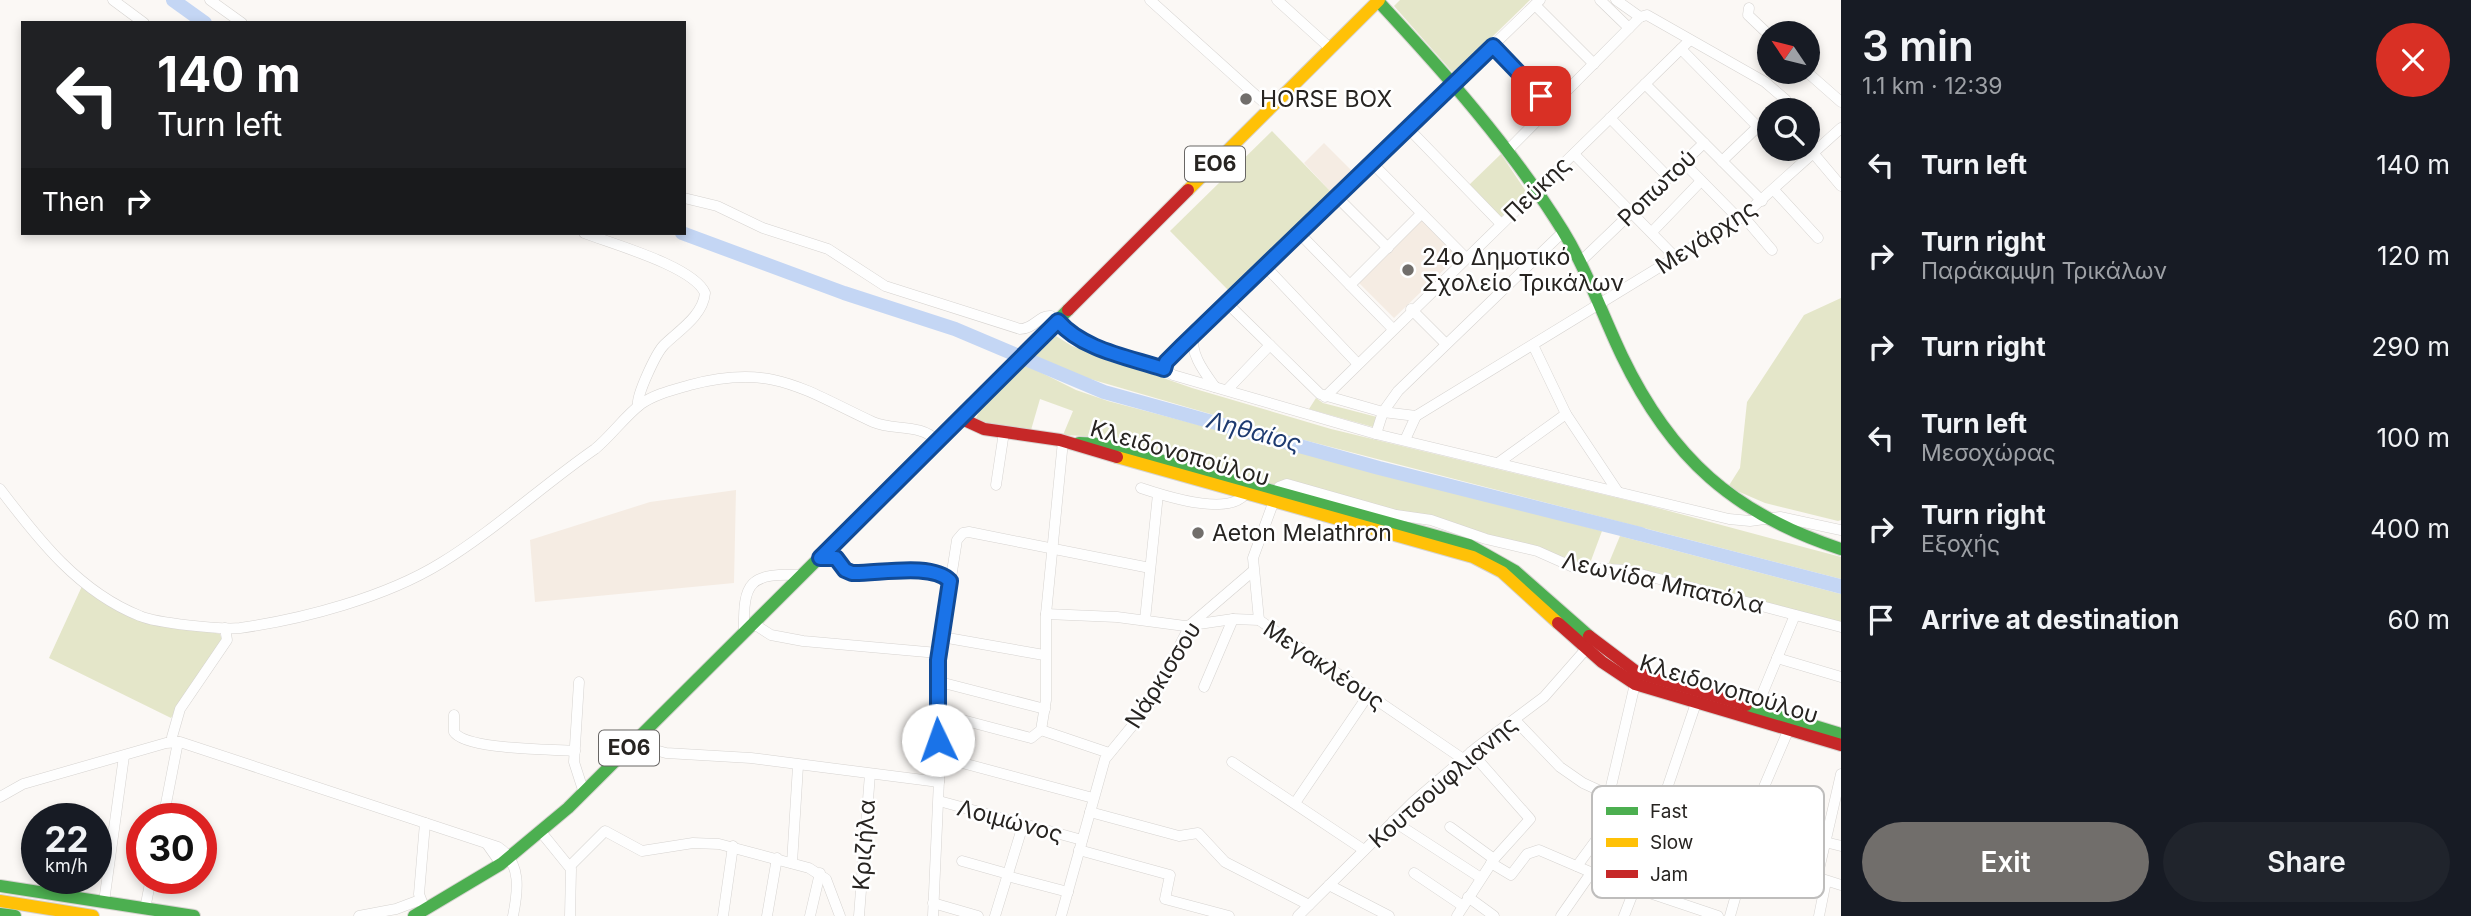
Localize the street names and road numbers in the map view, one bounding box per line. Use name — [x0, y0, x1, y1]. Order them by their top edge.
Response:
street label: Ροπωτού — [1612, 144, 1702, 232]
road number: ΕΟ6 — [1185, 146, 1245, 182]
street label: Πεύκης — [1498, 151, 1576, 227]
street label: Μεγάρχης — [1650, 194, 1762, 280]
street label: Κλειδονοπούλου — [1087, 414, 1273, 492]
street label: Λεωνίδα Μπατόλα — [1560, 546, 1766, 620]
street label: Μεγακλέους — [1258, 614, 1390, 716]
street label: Νάρκισσου — [1119, 617, 1207, 733]
street label: Κλειδονοπούλου — [1636, 649, 1822, 729]
street label: Κουτσούφλιανης — [1363, 710, 1523, 854]
road number: ΕΟ6 — [599, 730, 659, 766]
street label: Λοιμώνος — [954, 794, 1066, 848]
street label: Κριζήλα — [847, 799, 881, 891]

